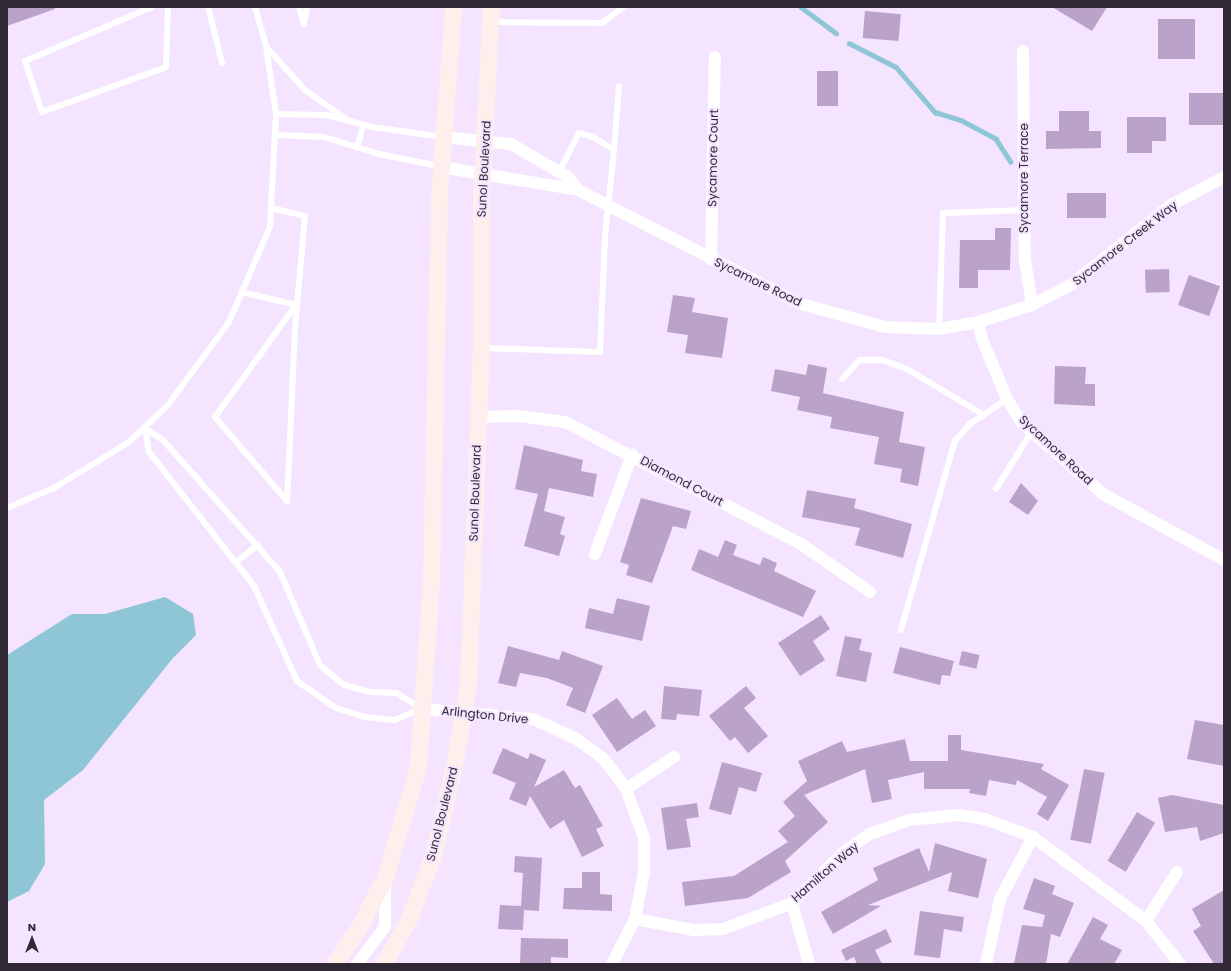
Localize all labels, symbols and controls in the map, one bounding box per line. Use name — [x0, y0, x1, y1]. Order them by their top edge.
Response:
street label: Sycamore Court — [705, 109, 721, 207]
street label: Sunol Boulevard — [474, 120, 494, 218]
street label: Sycamore Terrace — [1017, 123, 1031, 233]
street label: Sycamore Creek Way — [1070, 198, 1180, 288]
street label: Sycamore Road — [712, 255, 804, 309]
street label: Sycamore Road — [1016, 412, 1096, 488]
street label: Sunol Boulevard — [466, 444, 484, 542]
street label: Diamond Court — [638, 453, 726, 509]
street label: Arlington Drive — [441, 703, 529, 727]
street label: Sunol Boulevard — [423, 765, 461, 863]
street label: Hamilton Way — [789, 839, 861, 905]
north arrow — [12, 919, 52, 959]
text: N — [28, 919, 36, 935]

